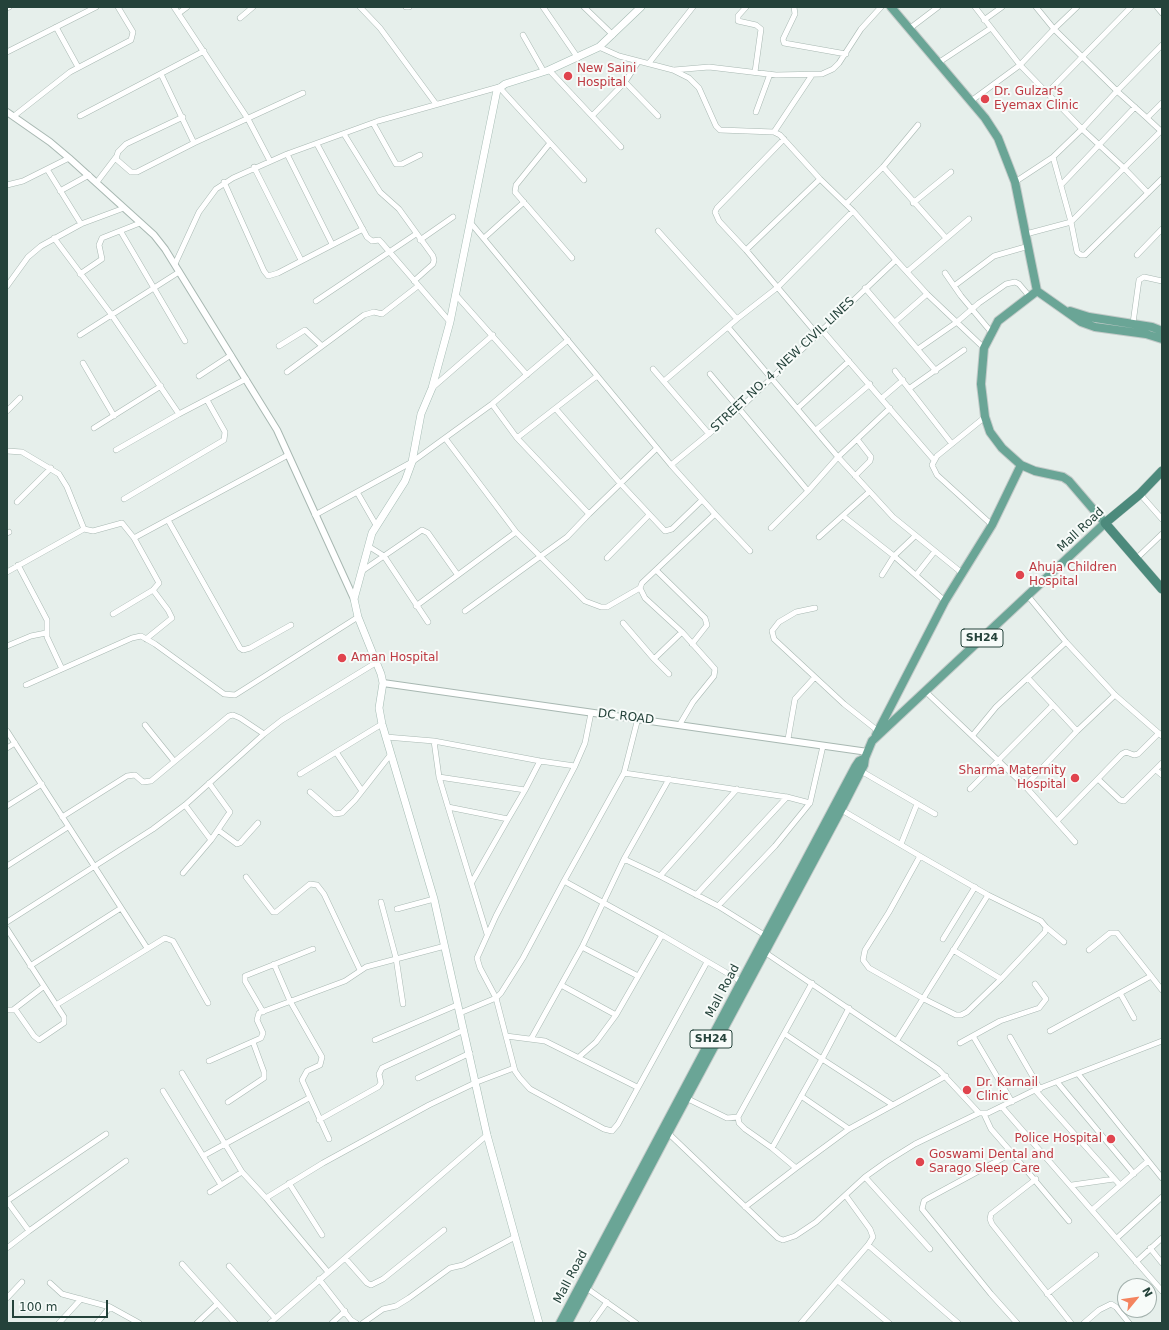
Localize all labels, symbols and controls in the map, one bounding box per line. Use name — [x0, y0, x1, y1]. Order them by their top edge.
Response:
place label: New Saini Hospital — [577, 62, 636, 90]
marker: New Saini Hospital — [562, 70, 574, 82]
place label: Dr. Gulzar's Eyemax Clinic — [994, 85, 1079, 113]
marker: Dr. Gulzar's Eyemax Clinic — [979, 93, 991, 105]
street label: STREET NO. 4 ,NEW CIVIL LINES — [708, 295, 858, 435]
street label: Mall Road — [1055, 505, 1107, 555]
place label: Ahuja Children Hospital — [1029, 561, 1117, 589]
marker: Ahuja Children Hospital — [1014, 569, 1026, 581]
road number: SH24 — [961, 629, 1003, 647]
place label: Aman Hospital — [351, 651, 439, 665]
marker: Aman Hospital — [336, 652, 348, 664]
street label: DC ROAD — [597, 706, 655, 728]
place label: Sharma Maternity Hospital — [959, 764, 1066, 792]
marker: Sharma Maternity Hospital — [1069, 772, 1081, 784]
street label: Mall Road — [703, 962, 743, 1020]
road number: SH24 — [690, 1030, 732, 1048]
place label: Dr. Karnail Clinic — [976, 1076, 1038, 1104]
marker: Dr. Karnail Clinic — [961, 1084, 973, 1096]
place label: Police Hospital — [1014, 1132, 1102, 1146]
marker: Police Hospital — [1105, 1133, 1117, 1145]
place label: Goswami Dental and Sarago Sleep Care — [929, 1148, 1054, 1176]
marker: Goswami Dental and Sarago Sleep Care — [914, 1156, 926, 1168]
street label: Mall Road — [551, 1248, 591, 1306]
north arrow — [1117, 1278, 1157, 1318]
text: N — [1139, 1285, 1155, 1300]
scale bar — [14, 1292, 110, 1318]
text: 100 m — [19, 1300, 57, 1314]

